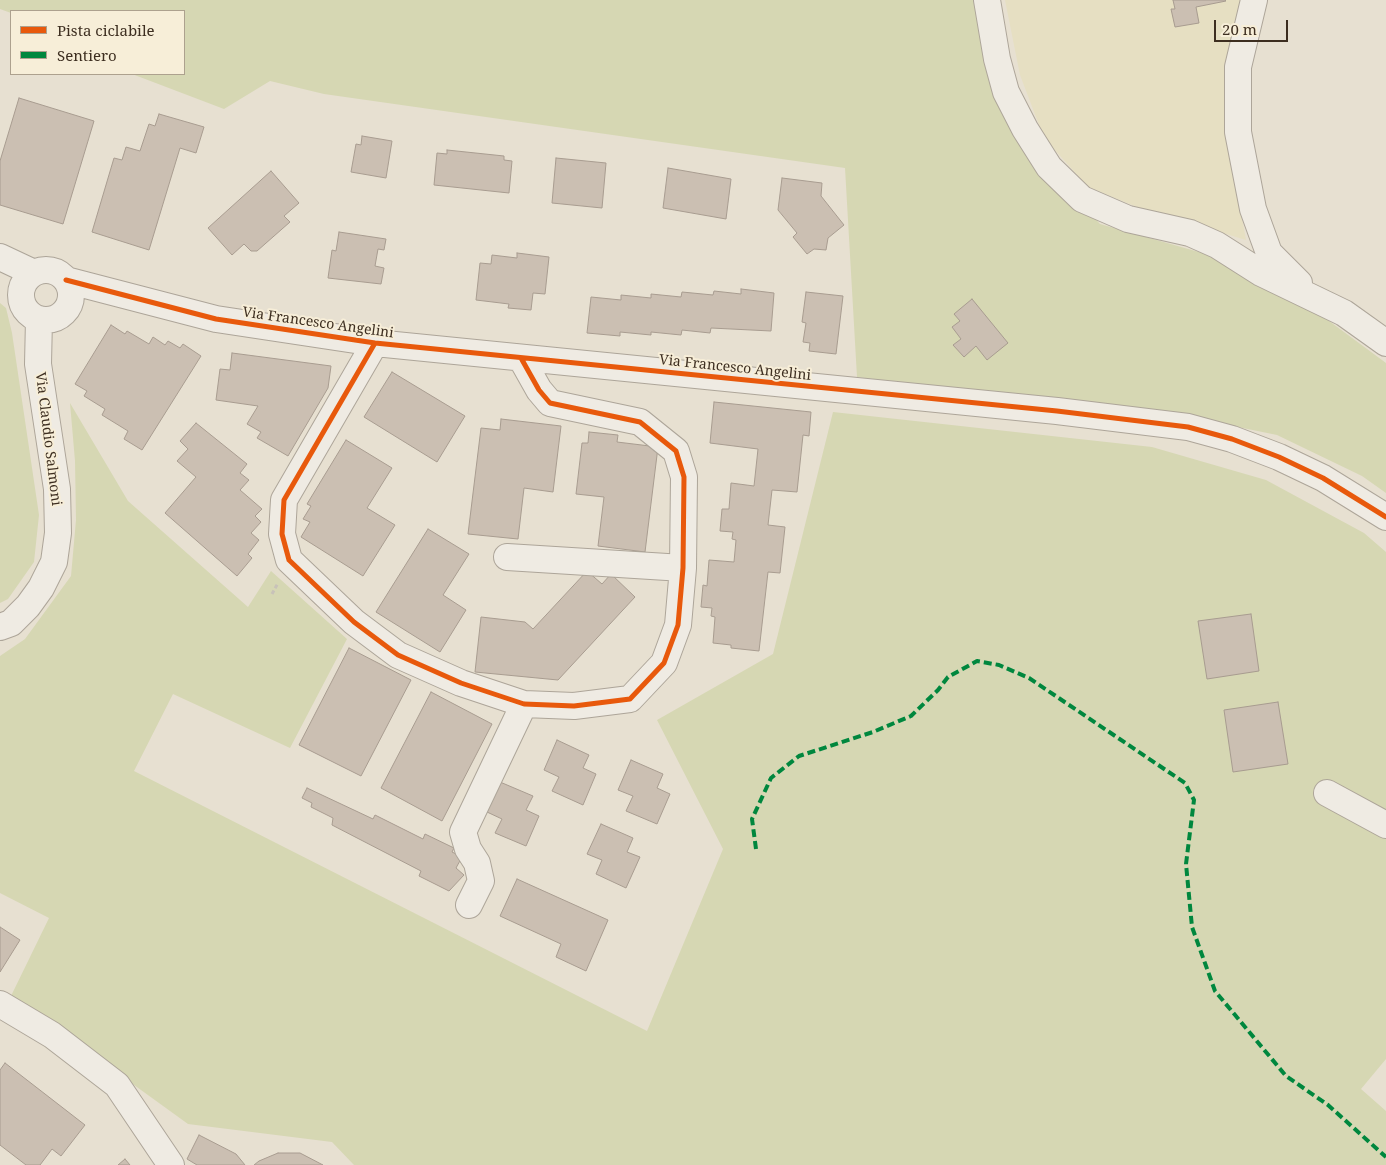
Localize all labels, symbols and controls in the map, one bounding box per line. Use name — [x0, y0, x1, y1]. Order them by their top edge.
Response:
legend — [10, 10, 185, 75]
scale bar — [1216, 10, 1290, 42]
text: 20 m — [1222, 19, 1257, 39]
text: Pista ciclabile — [57, 20, 155, 40]
text: Sentiero — [57, 45, 117, 65]
street label: Via Francesco Angelini — [241, 304, 395, 342]
street label: Via Francesco Angelini — [658, 352, 812, 384]
street label: Via Claudio Salmoni — [31, 371, 65, 507]

